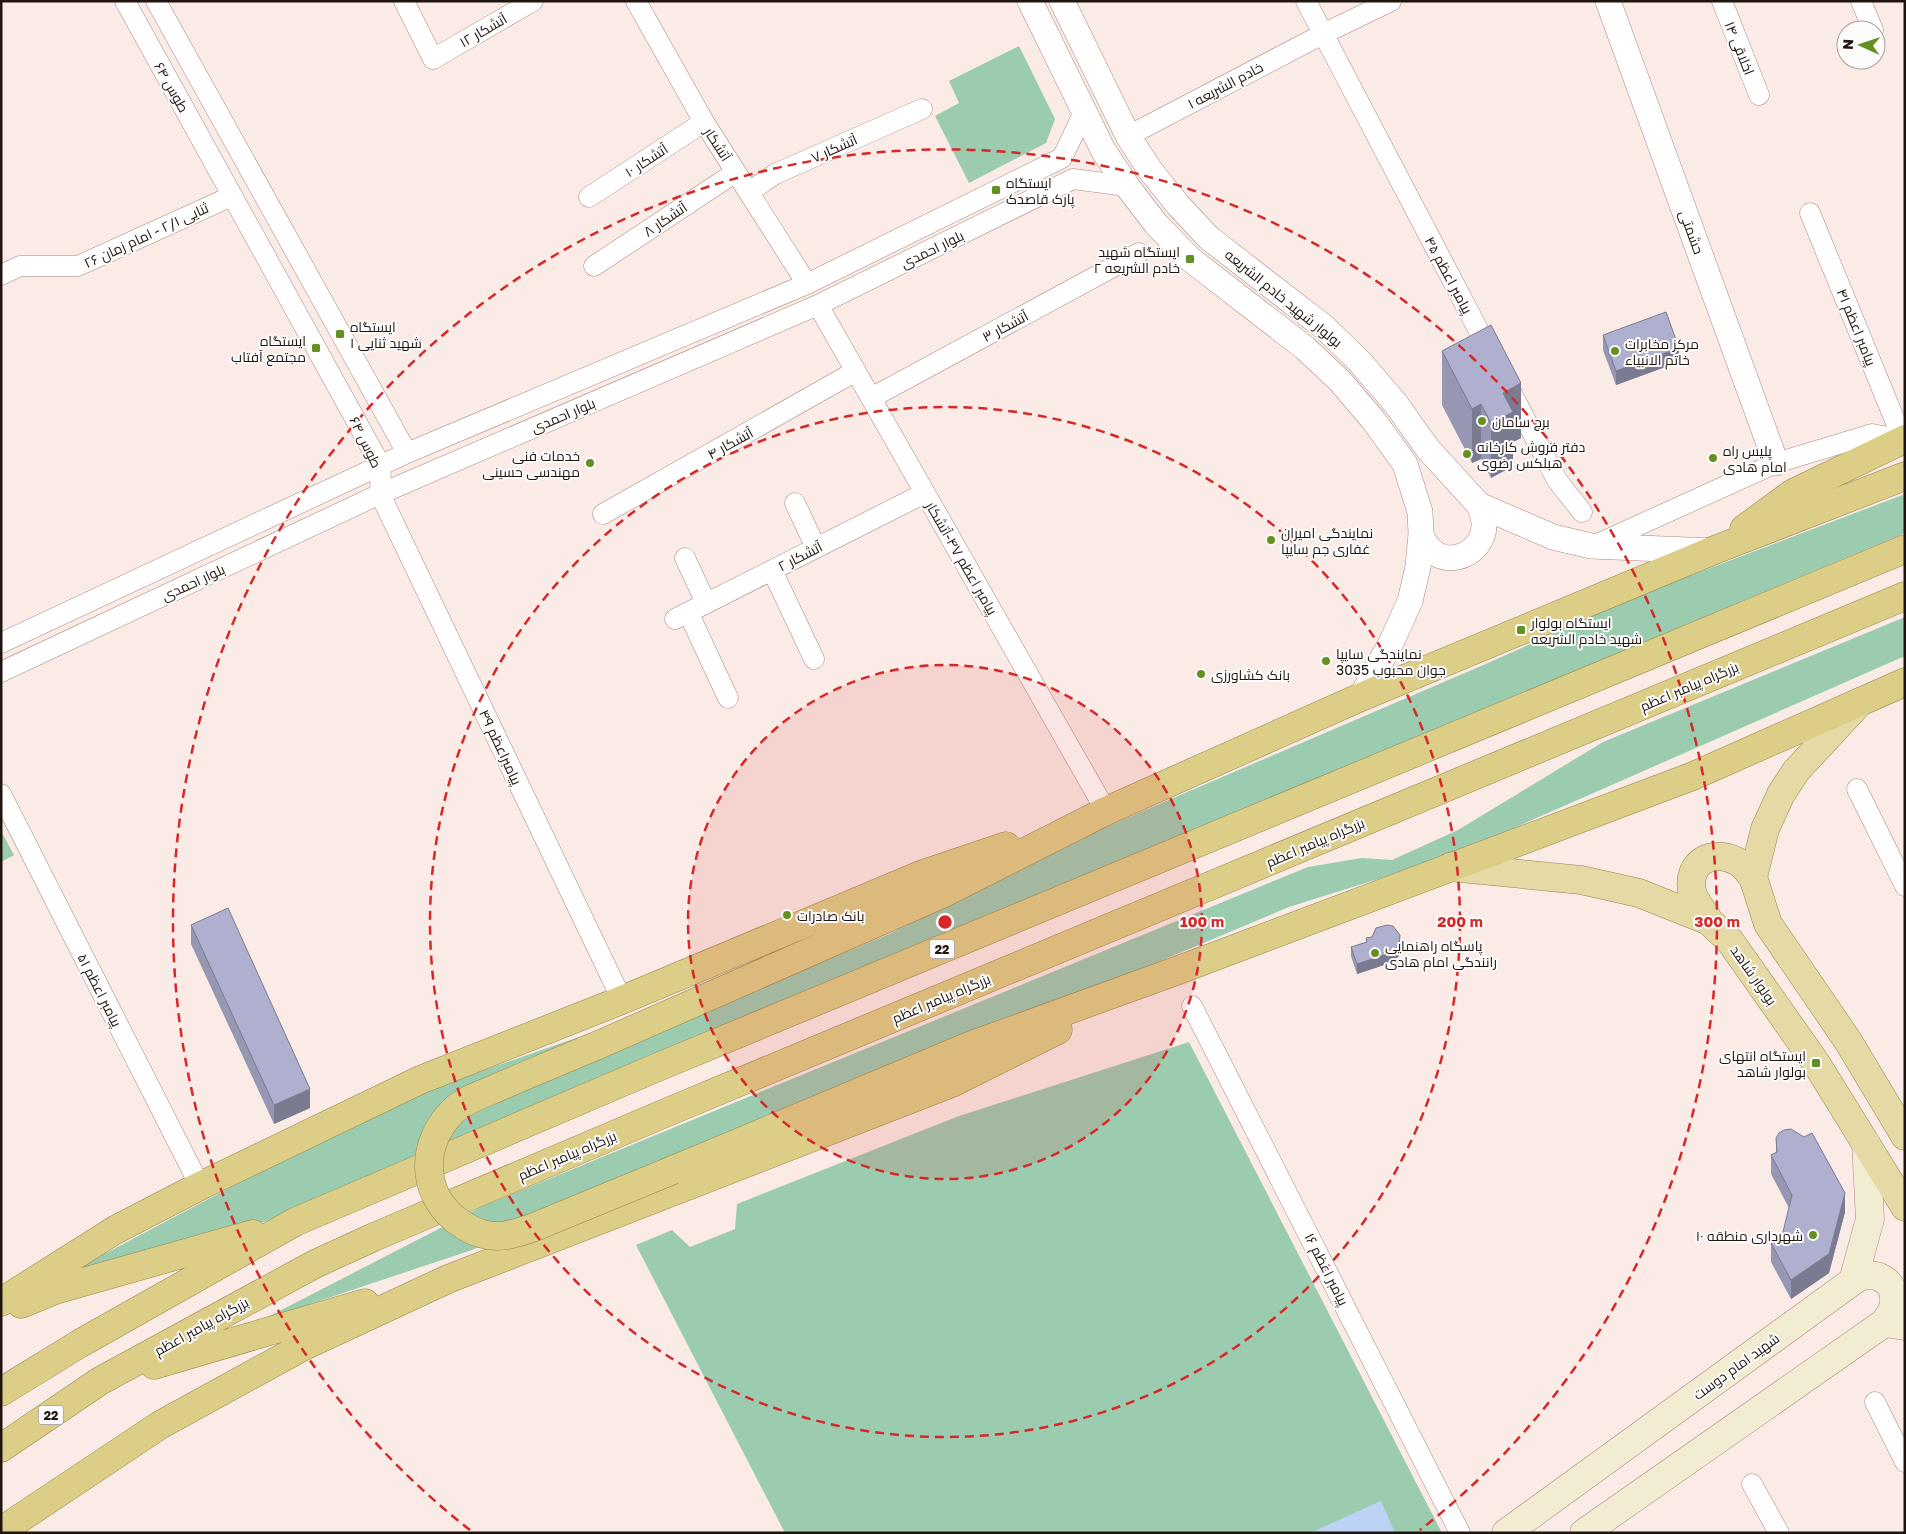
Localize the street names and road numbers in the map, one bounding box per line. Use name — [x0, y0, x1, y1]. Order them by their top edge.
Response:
street label: آتشکار ۱۲ — [456, 10, 510, 50]
street label: اخلاقی ۱۴ — [1722, 19, 1758, 77]
street label: خادم الشریعه ۱ — [1184, 58, 1267, 114]
street label: طوس ۶۴ — [151, 59, 193, 115]
street label: آتشکار — [700, 123, 735, 164]
street label: آتشکار ۷ — [808, 130, 860, 166]
street label: آتشکار ۱۰ — [621, 140, 671, 180]
street label: آتشکار ۸ — [640, 198, 690, 240]
street label: ثنایی ۲/۱ - امام زمان ۲۶ — [81, 199, 212, 273]
street label: حشمتی — [1676, 208, 1708, 256]
street label: بلوار احمدی — [898, 226, 966, 272]
street label: پیامبر اعظم ۴۵ — [1420, 233, 1477, 318]
street label: بولوار شهید خادم الشریعه — [1221, 245, 1346, 352]
street label: پیامبر اعظم ۴۱ — [1832, 286, 1880, 369]
street label: آتشکار ۳ — [979, 307, 1031, 345]
street label: بلوار احمدی — [528, 394, 598, 436]
street label: طوس ۶۴ — [346, 414, 386, 470]
street label: آتشکار ۴ — [704, 423, 756, 462]
street label: پیامبر اعظم ۴۷-آتشکار — [920, 497, 1001, 619]
street label: آتشکار ۲ — [775, 538, 825, 574]
street label: بلوار احمدی — [159, 560, 227, 604]
street label: بزرگراه پیامبر اعظم — [1637, 658, 1742, 716]
street label: پیامبراعظم ۴۹ — [474, 707, 526, 788]
street label: بزرگراه پیامبر اعظم — [1263, 814, 1368, 872]
road number: 22 — [930, 940, 954, 959]
street label: بولوار شاهد — [1727, 942, 1781, 1008]
street label: پیامبر اعظم ۵۱ — [72, 950, 126, 1031]
street label: بزرگراه پیامبر اعظم — [889, 970, 994, 1028]
street label: بزرگراه پیامبر اعظم — [515, 1127, 620, 1185]
street label: پیامبر اعظم ۱۶ — [1300, 1230, 1353, 1309]
street label: بزرگراه پیامبر اعظم — [151, 1293, 252, 1361]
street label: شهید امام دوست — [1690, 1329, 1784, 1405]
road number: 22 — [38, 1406, 64, 1424]

